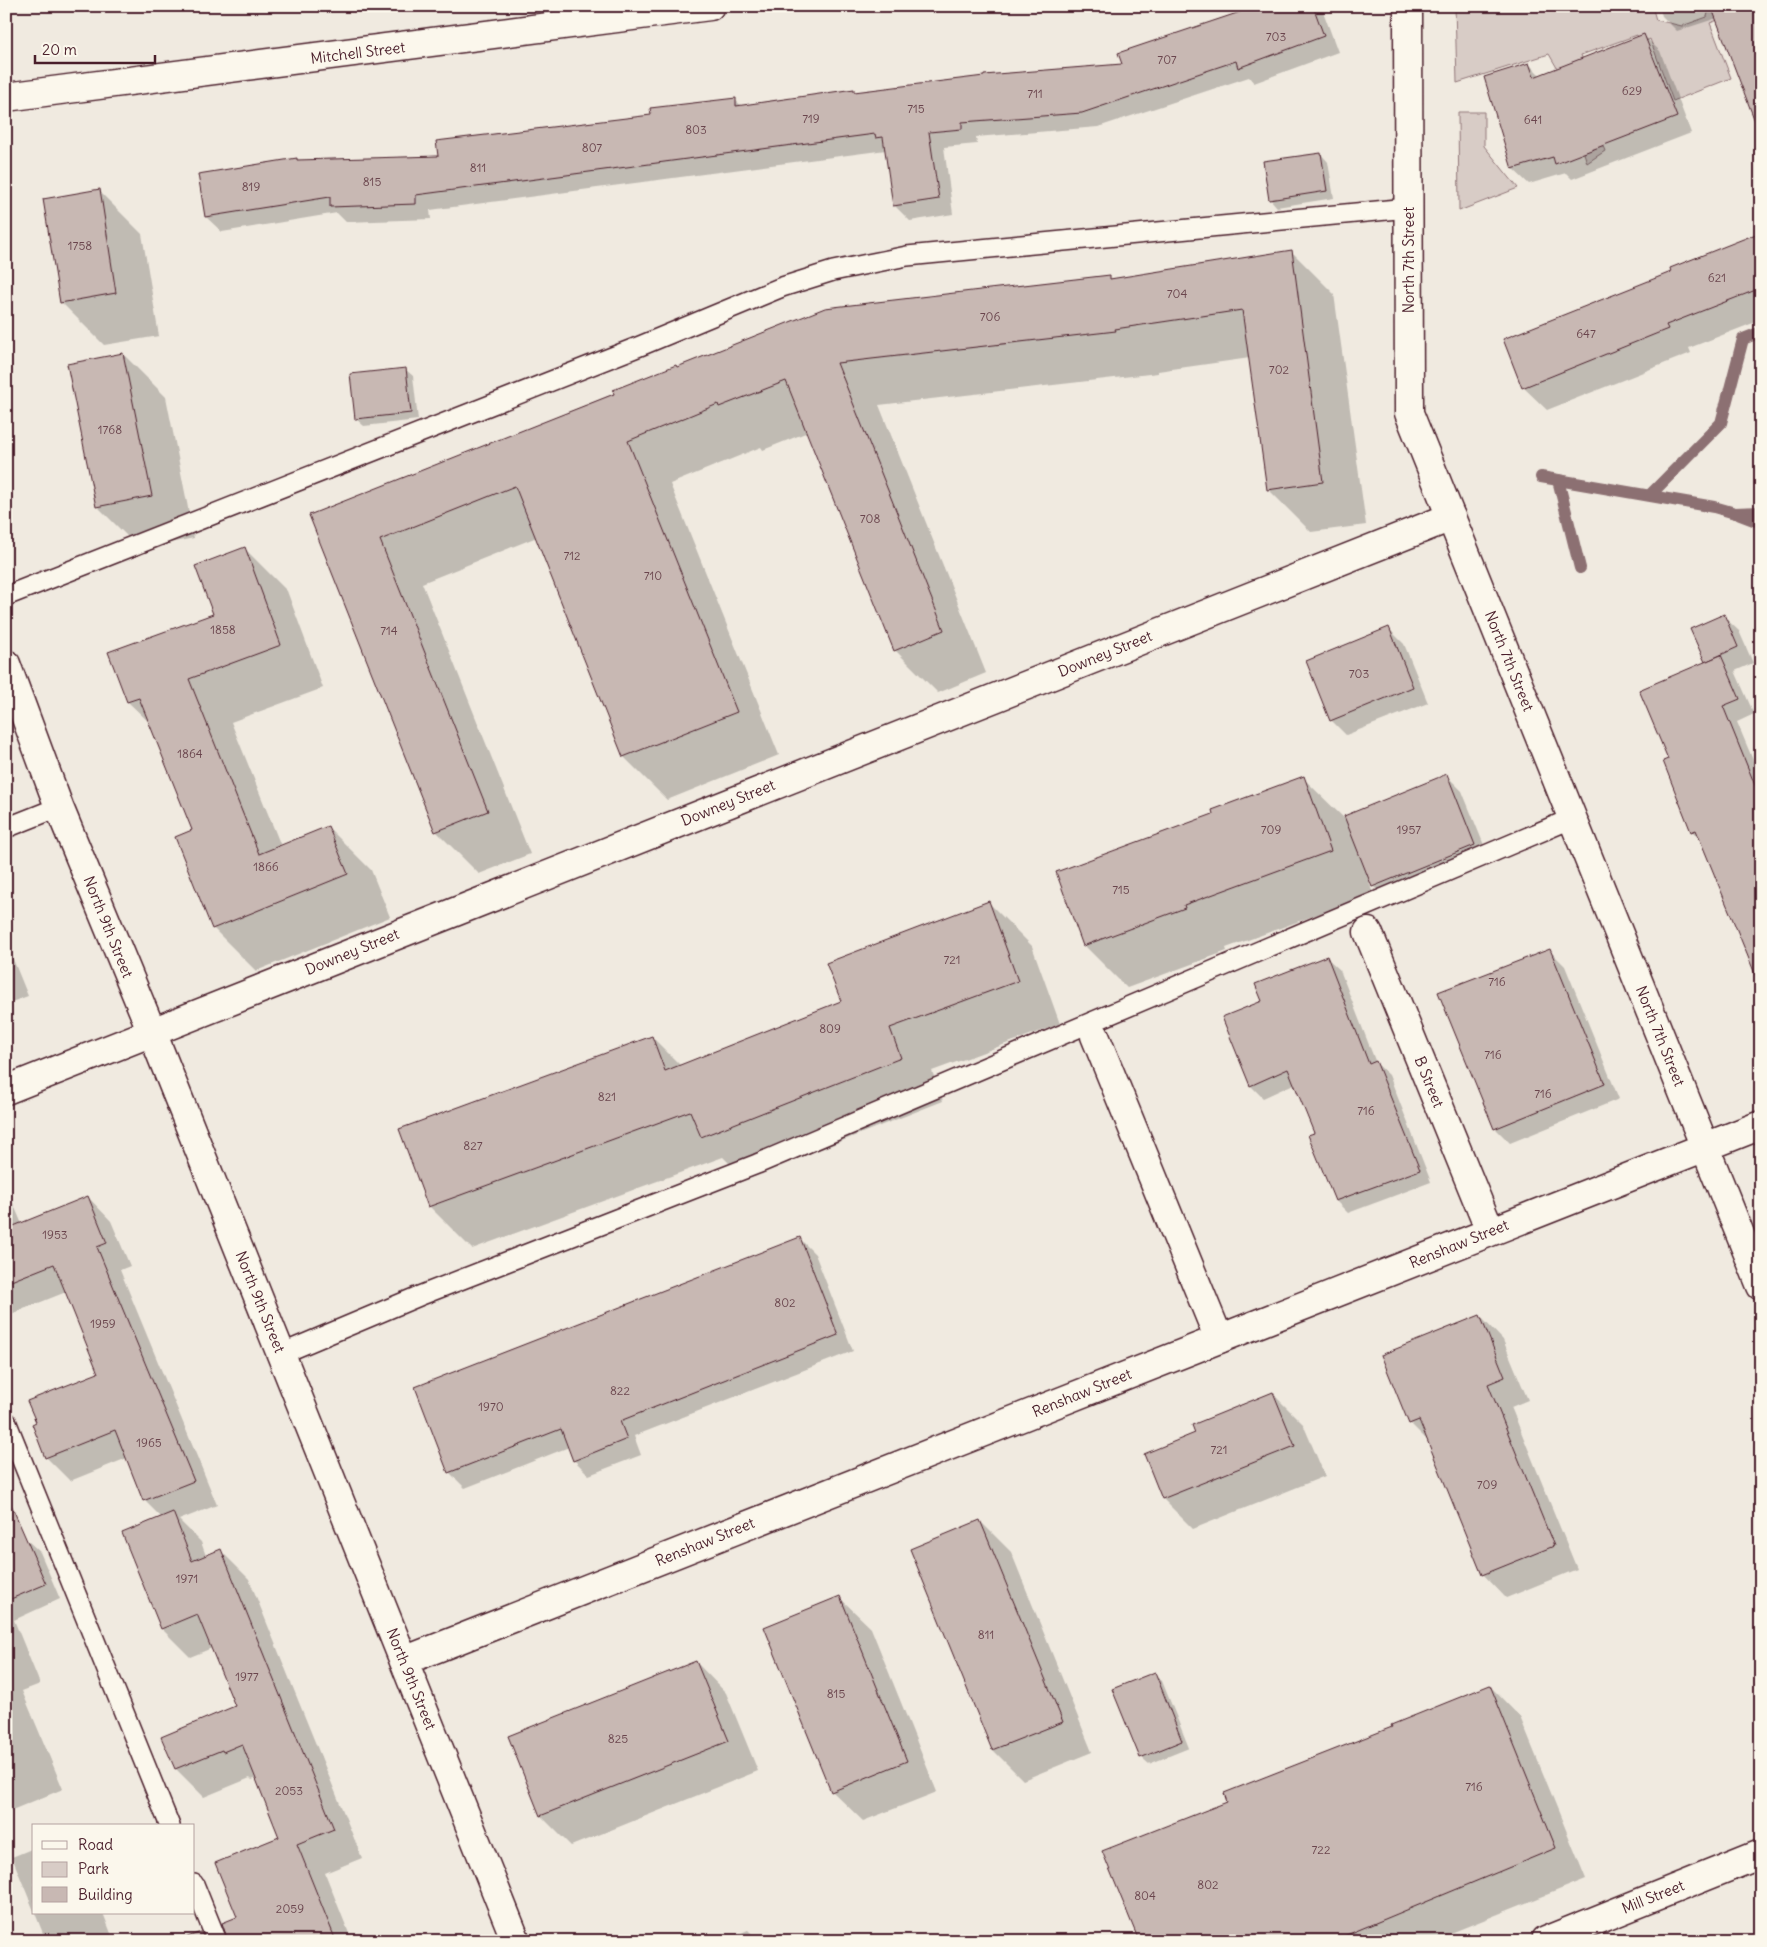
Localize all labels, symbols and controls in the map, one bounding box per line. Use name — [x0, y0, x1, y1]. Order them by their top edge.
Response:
house number: 703 — [1266, 29, 1286, 44]
scale bar — [35, 32, 155, 64]
street label: Mitchell Street — [310, 37, 406, 68]
text: 20 m — [42, 40, 77, 59]
house number: 707 — [1157, 52, 1177, 67]
house number: 629 — [1622, 83, 1642, 98]
house number: 711 — [1027, 86, 1043, 101]
house number: 715 — [907, 101, 925, 116]
house number: 719 — [802, 111, 820, 126]
house number: 641 — [1524, 112, 1542, 127]
house number: 803 — [685, 122, 707, 137]
house number: 807 — [582, 140, 602, 155]
house number: 811 — [470, 160, 486, 175]
house number: 815 — [363, 174, 381, 189]
house number: 819 — [242, 179, 260, 194]
street label: North 7th Street — [1399, 207, 1418, 313]
house number: 1758 — [68, 238, 92, 253]
house number: 621 — [1708, 270, 1726, 285]
house number: 704 — [1167, 286, 1187, 301]
house number: 706 — [980, 309, 1000, 324]
house number: 647 — [1576, 326, 1596, 341]
house number: 702 — [1269, 362, 1290, 377]
house number: 1768 — [98, 422, 122, 437]
house number: 708 — [860, 511, 880, 526]
house number: 712 — [563, 548, 581, 563]
house number: 710 — [644, 568, 662, 583]
street label: North 7th Street — [1481, 608, 1538, 714]
house number: 1858 — [210, 622, 236, 637]
house number: 714 — [380, 623, 398, 638]
street label: Downey Street — [1055, 626, 1155, 681]
house number: 703 — [1349, 666, 1369, 681]
house number: 1864 — [177, 746, 203, 761]
street label: Downey Street — [678, 775, 778, 830]
house number: 709 — [1261, 822, 1281, 837]
house number: 1957 — [1397, 822, 1421, 837]
house number: 1866 — [253, 859, 279, 874]
street label: North 9th Street — [79, 873, 138, 980]
house number: 715 — [1112, 882, 1130, 897]
street label: Downey Street — [302, 924, 402, 979]
house number: 721 — [943, 952, 961, 967]
house number: 716 — [1488, 974, 1506, 989]
street label: North 7th Street — [1632, 983, 1689, 1089]
house number: 809 — [819, 1021, 841, 1036]
house number: 716 — [1484, 1047, 1502, 1062]
street label: B Street — [1411, 1053, 1448, 1110]
house number: 716 — [1534, 1086, 1552, 1101]
house number: 821 — [598, 1089, 616, 1104]
house number: 716 — [1357, 1103, 1375, 1118]
house number: 827 — [463, 1138, 483, 1153]
street label: Renshaw Street — [1406, 1215, 1511, 1272]
house number: 1953 — [42, 1227, 68, 1242]
street label: North 9th Street — [231, 1248, 290, 1355]
house number: 802 — [774, 1295, 796, 1310]
house number: 1959 — [90, 1316, 116, 1331]
street label: Renshaw Street — [1029, 1364, 1134, 1421]
house number: 822 — [610, 1383, 630, 1398]
house number: 1970 — [478, 1399, 504, 1414]
house number: 1965 — [136, 1435, 162, 1450]
house number: 721 — [1210, 1442, 1228, 1457]
house number: 709 — [1477, 1477, 1497, 1492]
street label: Renshaw Street — [652, 1513, 757, 1570]
house number: 1971 — [176, 1571, 198, 1586]
street label: North 9th Street — [382, 1625, 441, 1732]
house number: 811 — [978, 1627, 994, 1642]
house number: 1977 — [235, 1669, 259, 1684]
house number: 815 — [827, 1686, 845, 1701]
house number: 825 — [608, 1731, 628, 1746]
house number: 716 — [1465, 1779, 1483, 1794]
house number: 2053 — [275, 1783, 303, 1798]
legend — [32, 1824, 195, 1914]
text: Road — [78, 1835, 113, 1854]
house number: 722 — [1311, 1842, 1331, 1857]
text: Park — [78, 1859, 109, 1878]
street label: Mill Street — [1619, 1875, 1687, 1918]
house number: 802 — [1197, 1877, 1219, 1892]
text: Building — [78, 1885, 133, 1904]
house number: 804 — [1134, 1888, 1156, 1903]
house number: 2059 — [276, 1901, 304, 1916]

